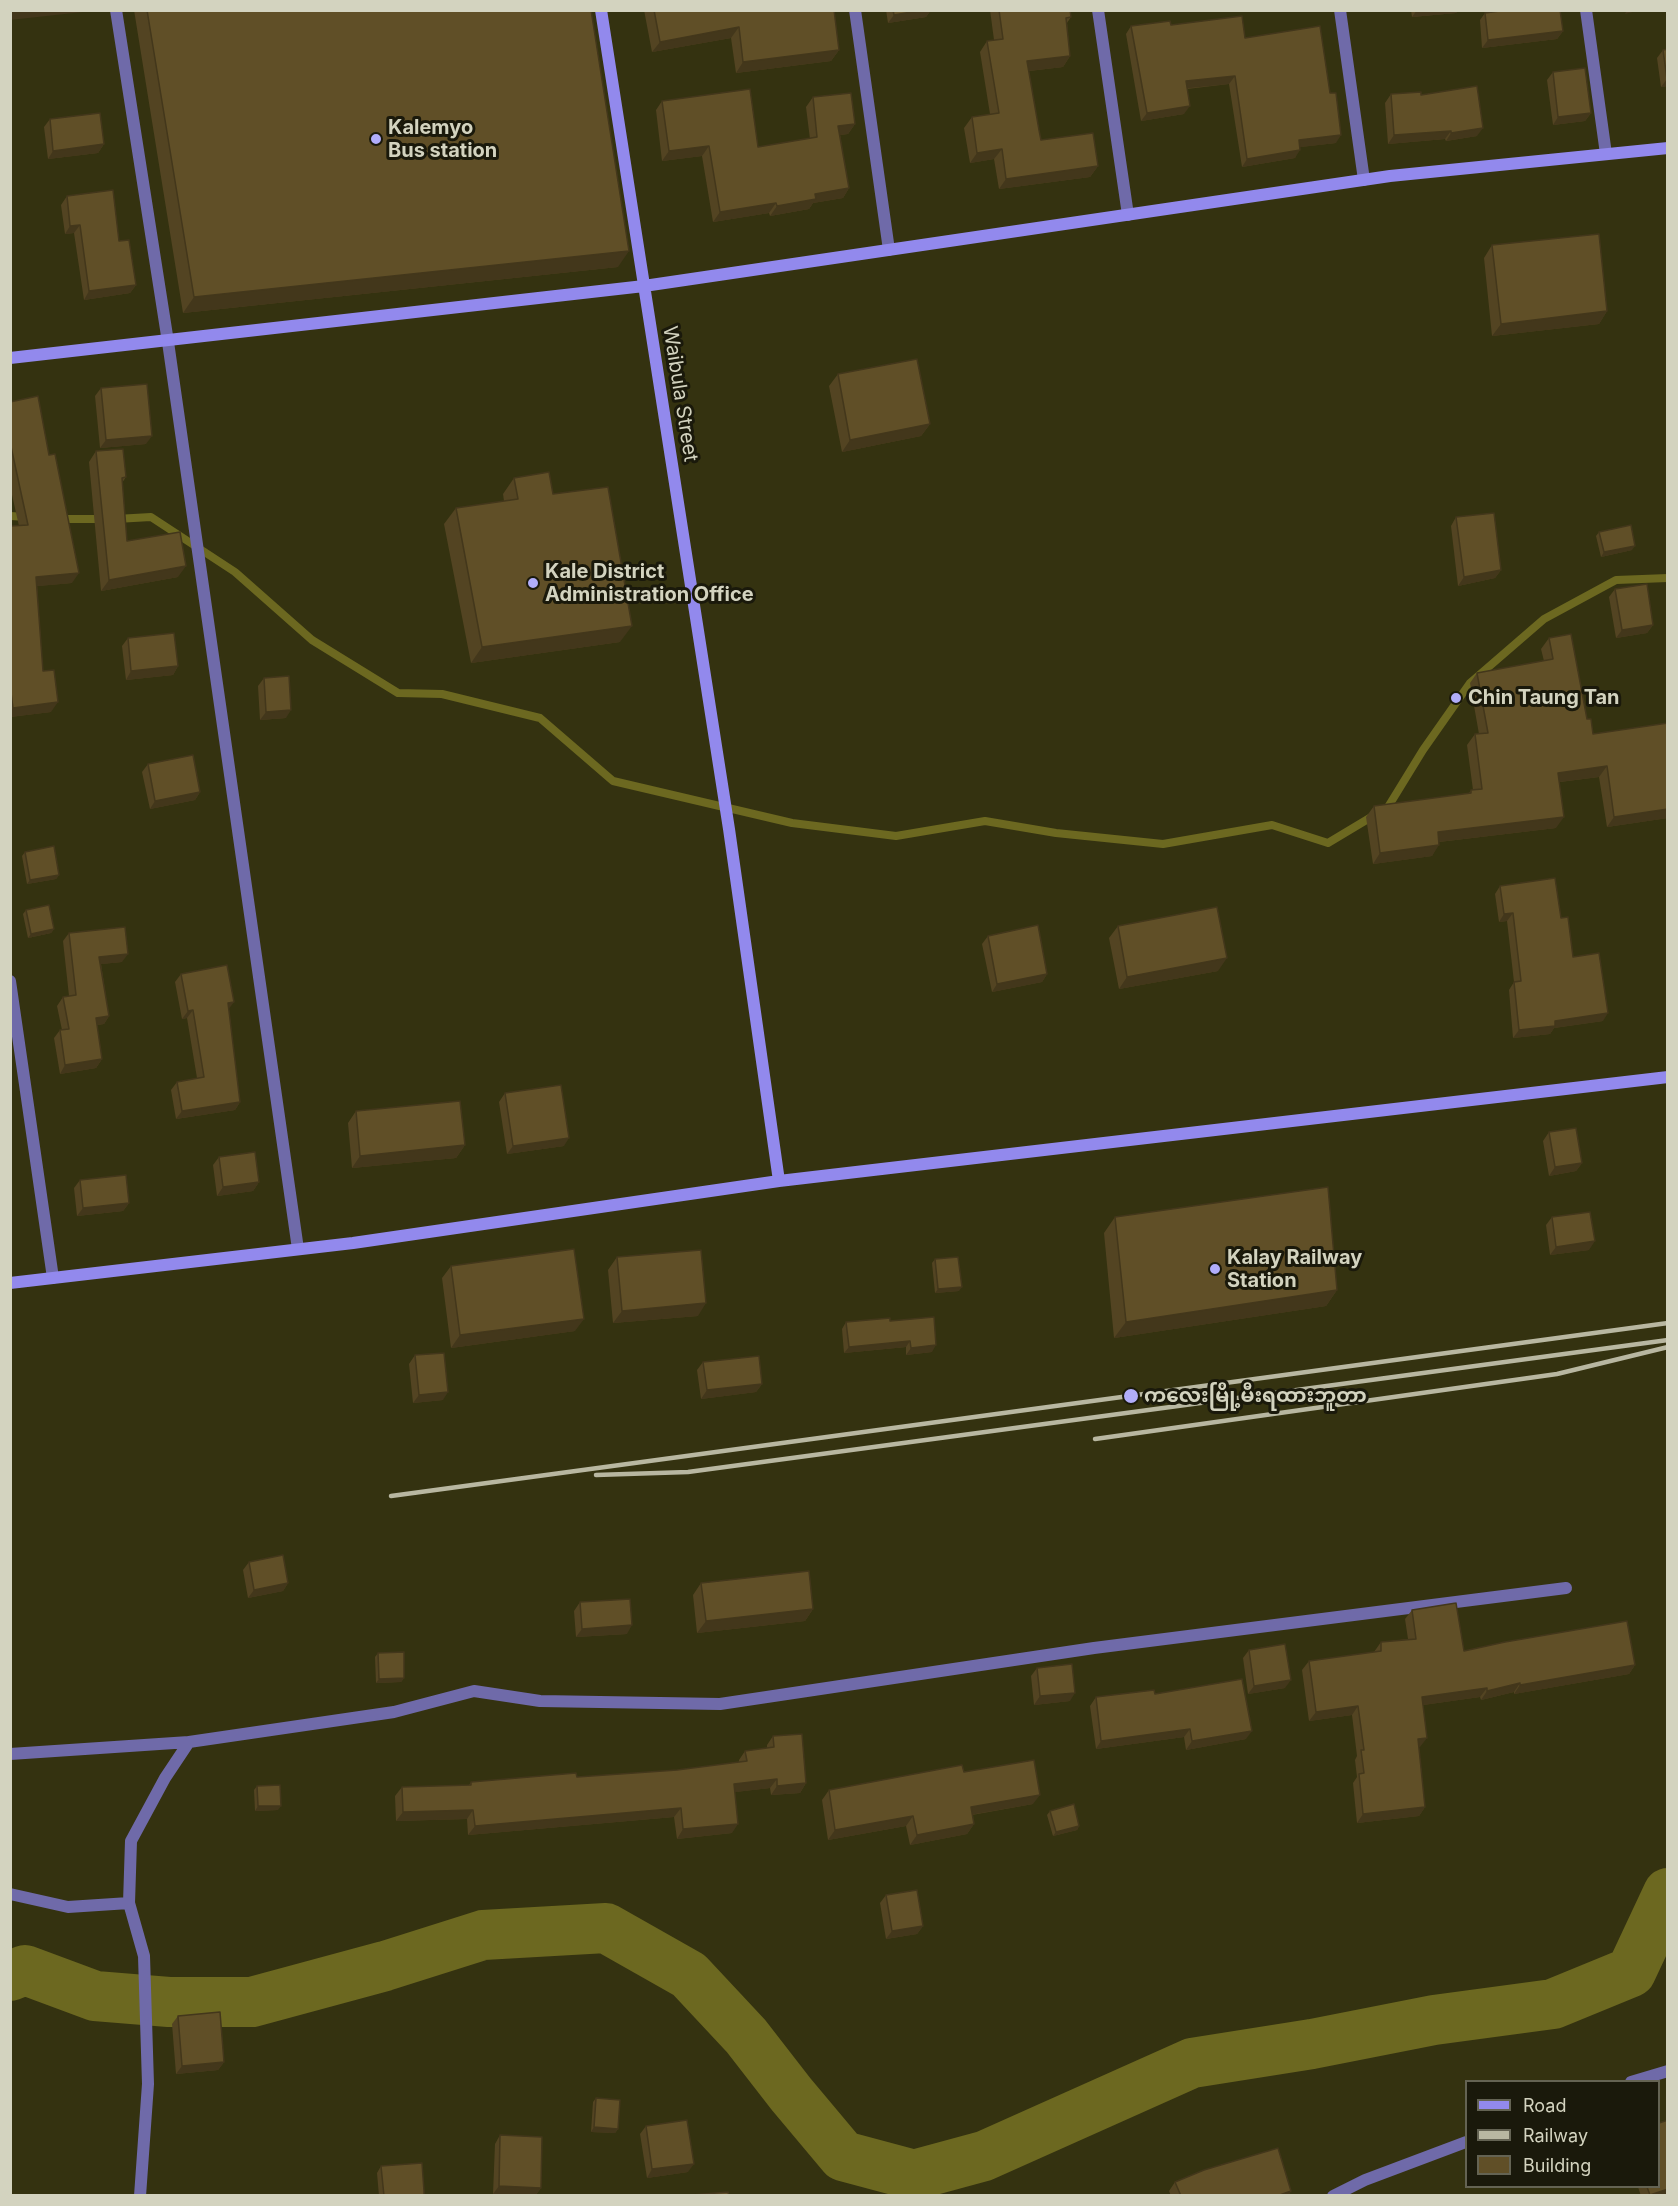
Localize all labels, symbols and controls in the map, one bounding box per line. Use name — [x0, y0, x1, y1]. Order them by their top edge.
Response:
place label: Kalemyo Bus station — [388, 116, 497, 163]
marker: Kalemyo Bus station — [369, 132, 383, 146]
street label: Waibula Street — [657, 324, 703, 464]
place label: Kale District Administration Office — [545, 560, 754, 607]
marker: Kale District Administration Office — [526, 576, 540, 590]
place label: Chin Taung Tan — [1468, 686, 1620, 710]
marker: Chin Taung Tan — [1449, 691, 1463, 705]
place label: Kalay Railway Station — [1227, 1246, 1362, 1293]
marker: Kalay Railway Station — [1208, 1262, 1222, 1276]
place label: ကလေးမြို့မီးရထားဘူတာ — [1144, 1384, 1367, 1408]
marker: ကလေးမြို့မီးရထားဘူတာ — [1122, 1387, 1140, 1405]
legend — [1465, 2080, 1660, 2188]
text: Road — [1523, 2095, 1566, 2116]
text: Railway — [1523, 2125, 1588, 2146]
text: Building — [1523, 2155, 1591, 2176]

